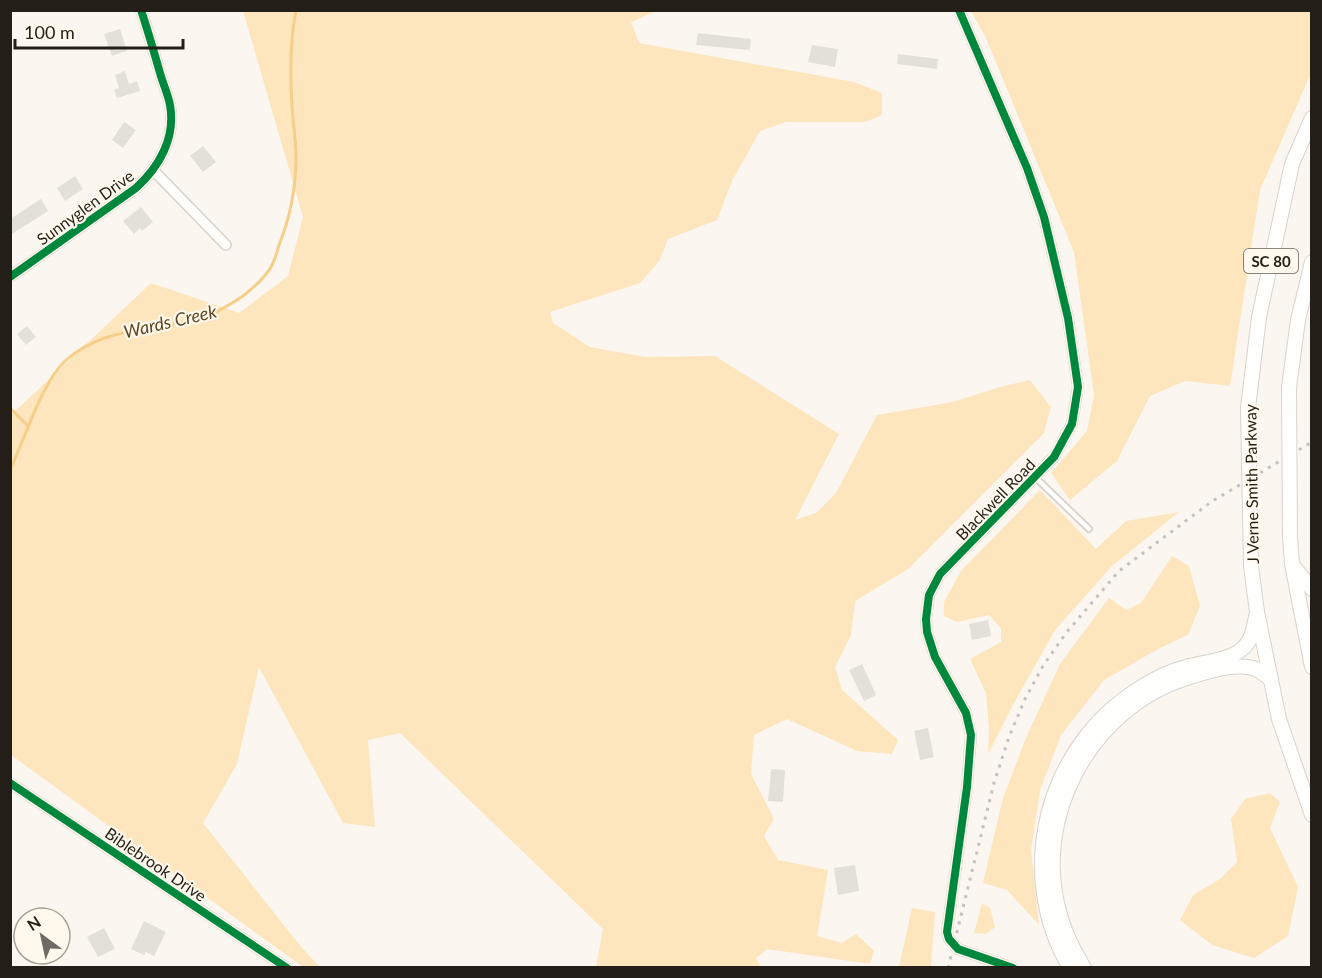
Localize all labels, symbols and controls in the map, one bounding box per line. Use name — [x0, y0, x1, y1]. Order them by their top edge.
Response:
scale bar — [15, 12, 183, 50]
text: 100 m — [24, 21, 75, 43]
street label: Sunnyglen Drive — [33, 166, 137, 248]
road number: SC 80 — [1244, 249, 1298, 273]
water label: Wards Creek — [121, 300, 219, 342]
street label: J Verne Smith Parkway — [1240, 403, 1262, 564]
street label: Blackwell Road — [951, 454, 1039, 544]
street label: Biblebrook Drive — [102, 823, 210, 905]
north arrow — [12, 906, 72, 966]
text: N — [23, 912, 44, 934]

